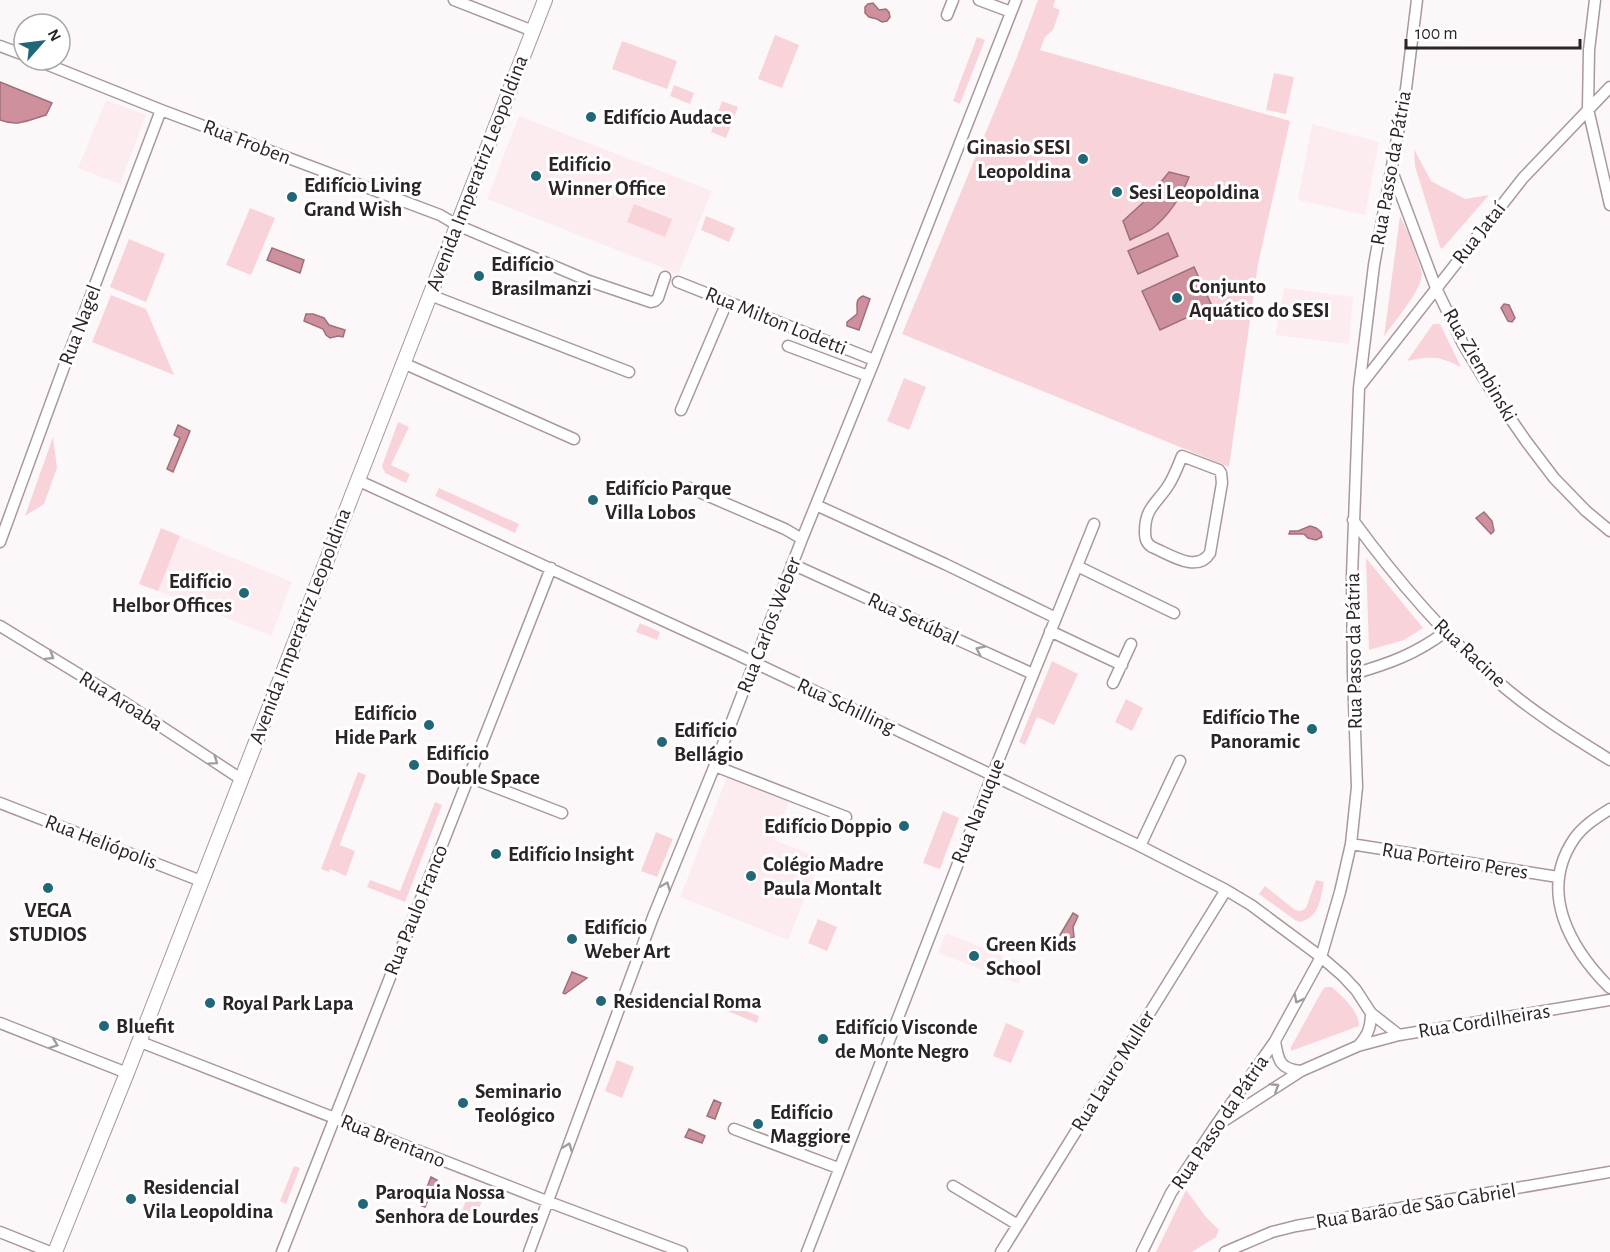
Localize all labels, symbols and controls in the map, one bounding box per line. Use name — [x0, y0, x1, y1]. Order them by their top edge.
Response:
north arrow — [12, 12, 72, 72]
scale bar — [1406, 12, 1580, 50]
text: 100 m — [1415, 25, 1458, 43]
text: N — [45, 27, 64, 44]
street label: Avenida Imperatriz Leopoldina — [422, 52, 532, 294]
street label: Rua Passo da Pátria — [1367, 89, 1415, 247]
place label: Edifício Audace — [603, 107, 732, 128]
marker: Edifício Audace — [584, 110, 598, 124]
street label: Rua Froben — [200, 116, 294, 168]
place label: Ginasio SESI Leopoldina — [967, 137, 1071, 182]
marker: Ginasio SESI Leopoldina — [1076, 152, 1090, 166]
place label: Edifício Winner Office — [548, 154, 666, 199]
marker: Edifício Winner Office — [529, 169, 543, 183]
place label: Edifício Living Grand Wish — [304, 175, 422, 220]
place label: Sesi Leopoldina — [1129, 182, 1260, 203]
marker: Sesi Leopoldina — [1110, 185, 1124, 199]
marker: Edifício Living Grand Wish — [285, 190, 299, 204]
street label: Rua Jataí — [1448, 197, 1510, 268]
place label: Edifício Brasilmanzi — [491, 254, 592, 299]
marker: Edifício Brasilmanzi — [472, 269, 486, 283]
place label: Conjunto Aquático do SESI — [1189, 276, 1330, 321]
street label: Rua Nagel — [55, 282, 105, 368]
street label: Rua Milton Lodetti — [702, 283, 850, 359]
marker: Conjunto Aquático do SESI — [1170, 291, 1184, 305]
street label: Rua Ziembinski — [1439, 305, 1521, 425]
place label: Edifício Parque Villa Lobos — [605, 478, 732, 523]
marker: Edifício Parque Villa Lobos — [586, 493, 600, 507]
street label: Avenida Imperatriz Leopoldina — [245, 505, 355, 747]
street label: Rua Carlos Weber — [733, 554, 805, 696]
place label: Edifício Helbor Offices — [112, 571, 232, 616]
street label: Rua Passo da Pátria — [1342, 572, 1366, 730]
marker: Edifício Helbor Offices — [237, 586, 251, 600]
street label: Rua Setúbal — [864, 589, 962, 649]
street label: Rua Racine — [1430, 615, 1510, 691]
one-way arrow — [975, 645, 986, 657]
one-way arrow — [44, 649, 54, 661]
street label: Rua Aroaba — [75, 667, 167, 735]
street label: Rua Schilling — [794, 674, 899, 738]
place label: Edifício Hide Park — [334, 703, 418, 748]
place label: Edifício The Panoramic — [1202, 707, 1300, 752]
marker: Edifício Hide Park — [422, 718, 436, 732]
place label: Edifício Bellágio — [674, 720, 743, 765]
marker: Edifício The Panoramic — [1305, 722, 1319, 736]
marker: Edifício Bellágio — [655, 735, 669, 749]
place label: Edifício Double Space — [426, 743, 540, 788]
one-way arrow — [207, 754, 218, 765]
street label: Rua Nanuque — [947, 756, 1009, 866]
marker: Edifício Double Space — [407, 758, 421, 772]
street label: Rua Heliópolis — [42, 811, 160, 873]
place label: Edifício Doppio — [764, 816, 892, 837]
marker: Edifício Doppio — [897, 819, 911, 833]
street label: Rua Porteiro Peres — [1380, 839, 1530, 883]
street label: Rua Paulo Franco — [380, 842, 452, 978]
place label: Edifício Insight — [508, 844, 634, 865]
marker: Edifício Insight — [489, 847, 503, 861]
place label: Colégio Madre Paula Montalt — [763, 854, 884, 899]
marker: Colégio Madre Paula Montalt — [744, 869, 758, 883]
marker: VEGA STUDIOS — [41, 881, 55, 895]
one-way arrow — [659, 881, 671, 892]
place label: VEGA STUDIOS — [9, 900, 87, 945]
place label: Edifício Weber Art — [584, 917, 670, 962]
marker: Edifício Weber Art — [565, 932, 579, 946]
place label: Green Kids School — [986, 934, 1076, 979]
marker: Green Kids School — [967, 949, 981, 963]
place label: Residencial Roma — [613, 991, 762, 1012]
place label: Royal Park Lapa — [222, 993, 354, 1014]
one-way arrow — [1294, 993, 1305, 1003]
marker: Residencial Roma — [594, 994, 608, 1008]
marker: Royal Park Lapa — [203, 996, 217, 1010]
street label: Rua Cordilheiras — [1416, 1000, 1552, 1042]
street label: Rua Lauro Muller — [1067, 1007, 1159, 1135]
place label: Bluefit — [116, 1016, 174, 1037]
place label: Edifício Visconde de Monte Negro — [835, 1017, 978, 1062]
marker: Bluefit — [97, 1019, 111, 1033]
marker: Edifício Visconde de Monte Negro — [816, 1032, 830, 1046]
one-way arrow — [48, 1037, 59, 1049]
street label: Rua Passo da Pátria — [1167, 1051, 1273, 1193]
place label: Seminario Teológico — [475, 1081, 562, 1126]
one-way arrow — [1268, 1083, 1279, 1094]
marker: Seminario Teológico — [456, 1096, 470, 1110]
place label: Edifício Maggiore — [770, 1102, 851, 1147]
street label: Rua Brentano — [338, 1111, 448, 1171]
marker: Edifício Maggiore — [751, 1117, 765, 1131]
one-way arrow — [561, 1142, 574, 1153]
place label: Residencial Vila Leopoldina — [143, 1177, 273, 1222]
street label: Rua Barão de São Gabriel — [1314, 1180, 1518, 1232]
place label: Paroquia Nossa Senhora de Lourdes — [375, 1182, 539, 1227]
marker: Residencial Vila Leopoldina — [124, 1192, 138, 1206]
marker: Paroquia Nossa Senhora de Lourdes — [356, 1197, 370, 1211]

